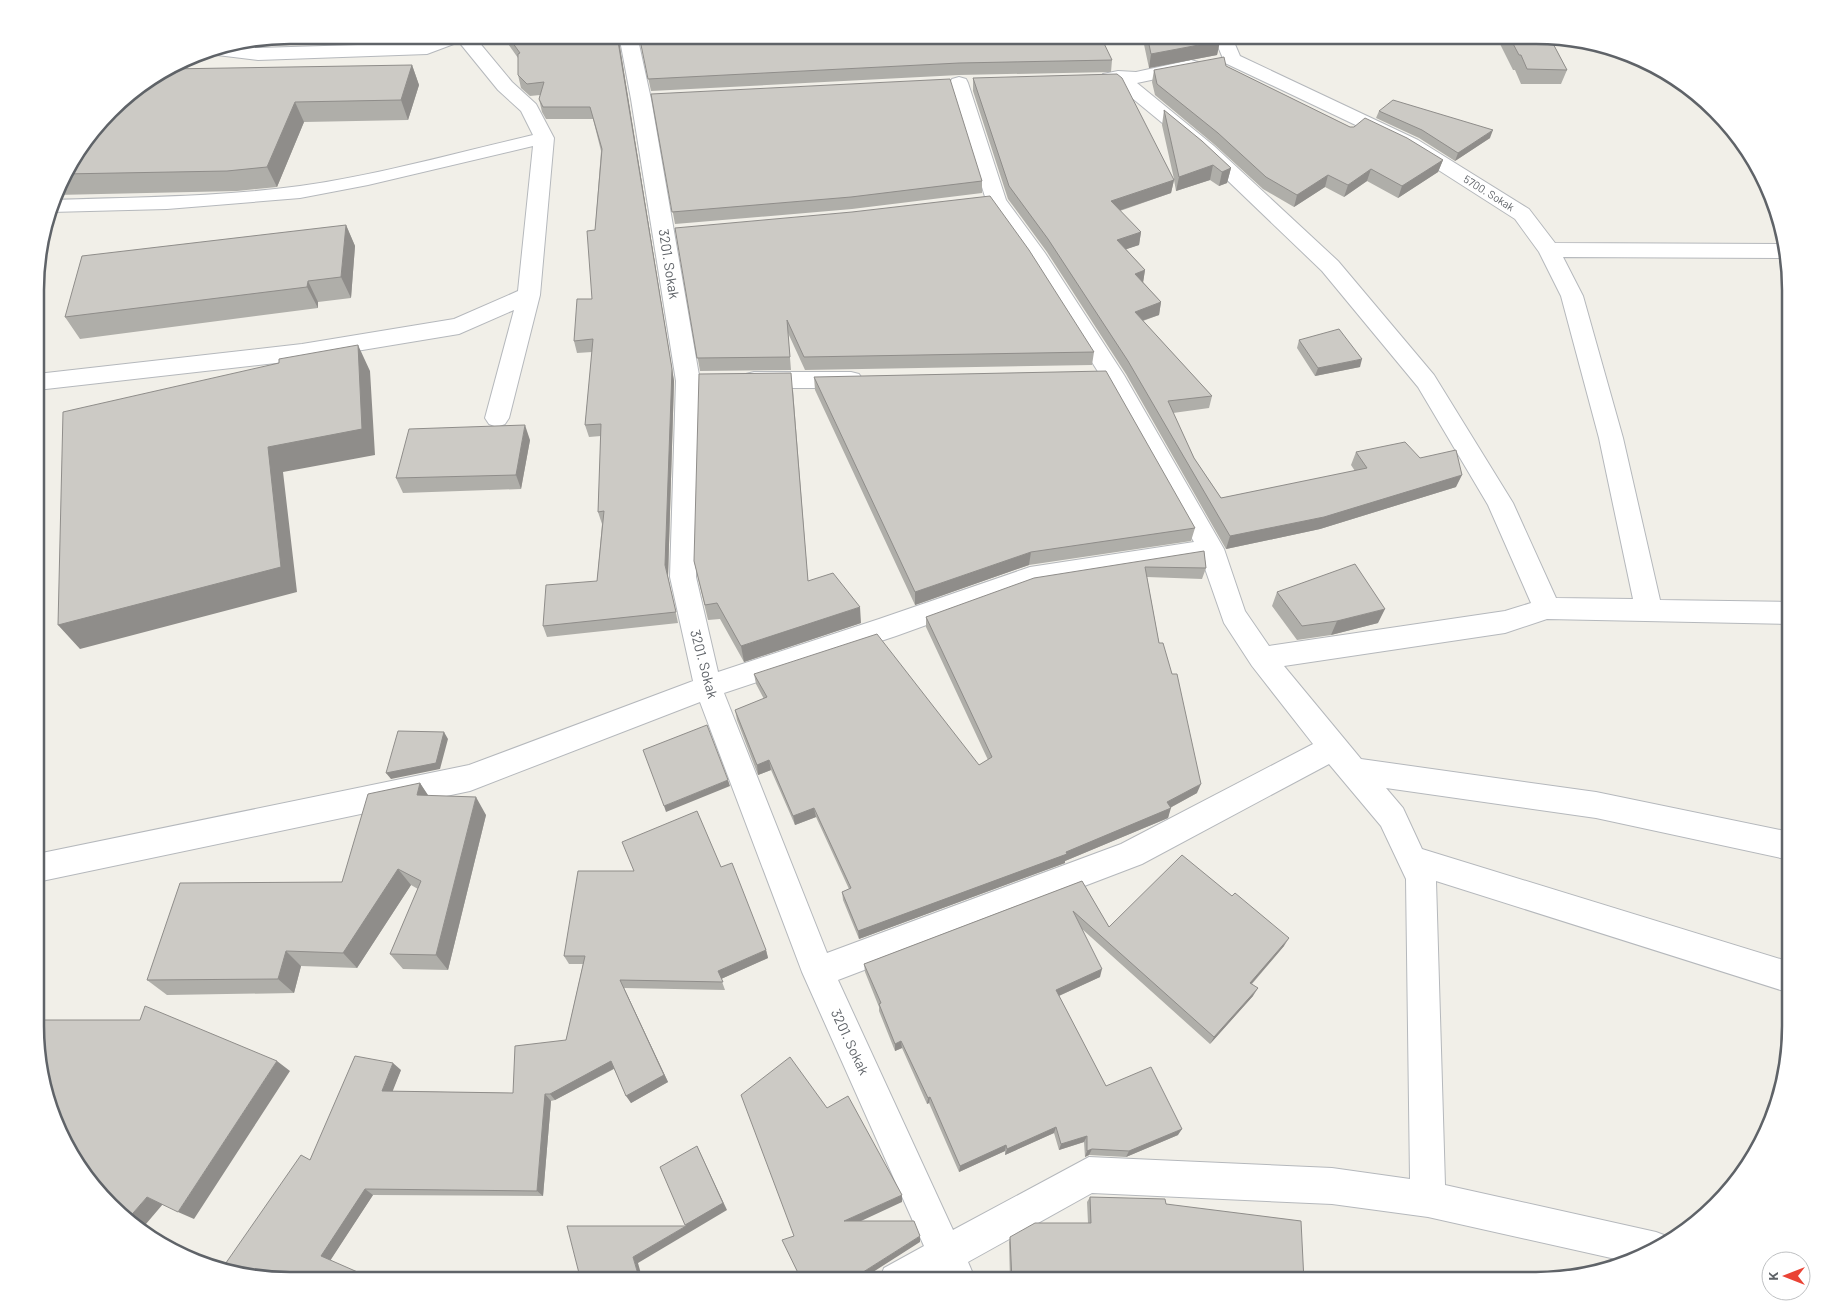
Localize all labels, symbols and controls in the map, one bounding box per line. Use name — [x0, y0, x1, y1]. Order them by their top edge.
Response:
street label: 5700. Sokak — [1461, 172, 1518, 214]
street label: 3201. Sokak — [656, 228, 683, 300]
street label: 3201. Sokak — [687, 628, 722, 700]
street label: 3201. Sokak — [828, 1006, 873, 1077]
north arrow — [1761, 1251, 1811, 1301]
text: K — [1764, 1271, 1781, 1280]

